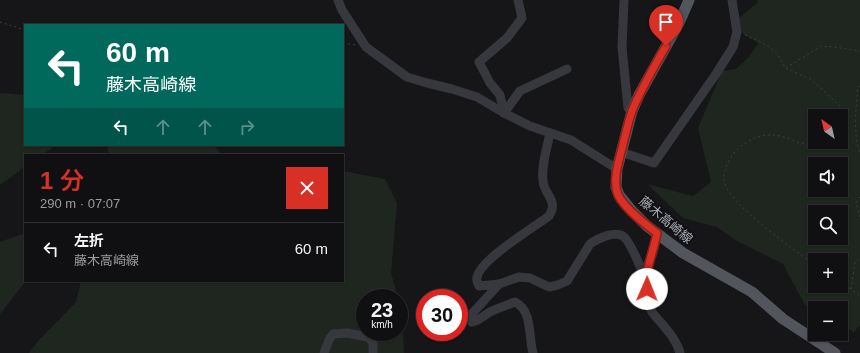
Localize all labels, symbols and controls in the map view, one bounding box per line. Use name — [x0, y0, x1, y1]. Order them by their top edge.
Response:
pin — [649, 5, 683, 46]
icon: arrive — [655, 11, 677, 33]
text: 60 m — [106, 37, 170, 68]
icon: left — [40, 40, 92, 92]
text: 藤木高崎線 — [106, 75, 196, 95]
north arrow — [808, 109, 848, 149]
map controls — [808, 109, 848, 341]
icon: left — [110, 116, 132, 138]
icon: ahead — [152, 116, 174, 138]
icon: ahead — [194, 116, 216, 138]
icon: right — [236, 116, 258, 138]
button: sound — [808, 157, 848, 197]
text: 1 分 — [40, 167, 84, 194]
button: close — [286, 167, 328, 209]
street label: 藤木高崎線 — [636, 193, 696, 247]
text: 290 m · 07:07 — [40, 196, 120, 211]
button: search — [808, 205, 848, 245]
text: 左折 — [74, 232, 104, 249]
icon: left — [40, 238, 62, 260]
text: 60 m — [295, 240, 328, 257]
text: 藤木高崎線 — [74, 253, 139, 268]
button: + — [808, 253, 848, 293]
position arrow — [626, 268, 668, 310]
speed limit sign: 30 — [416, 289, 468, 341]
text: 23 — [371, 299, 393, 321]
button: − — [808, 301, 848, 341]
text: km/h — [371, 319, 393, 330]

